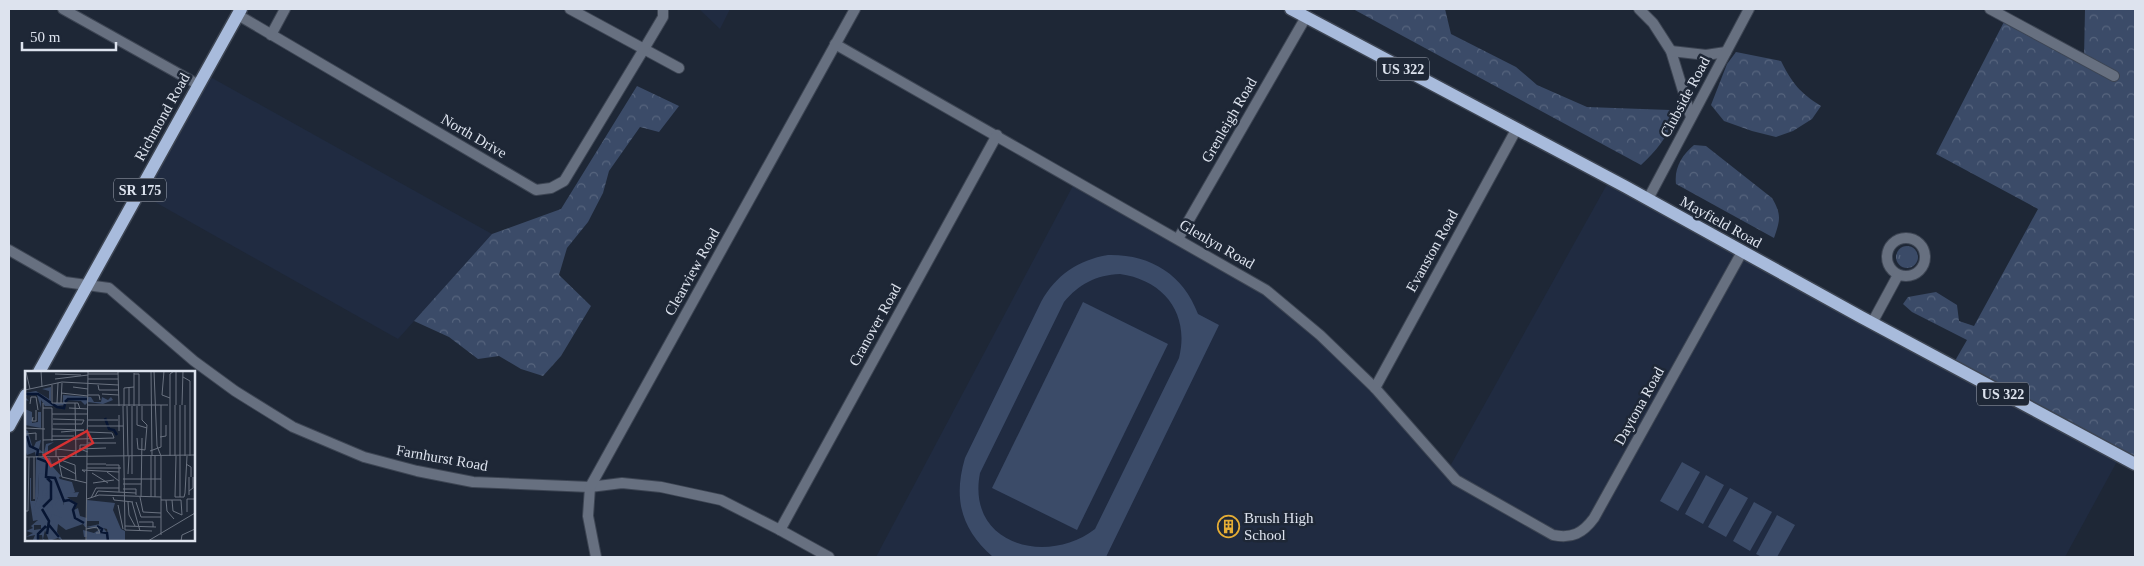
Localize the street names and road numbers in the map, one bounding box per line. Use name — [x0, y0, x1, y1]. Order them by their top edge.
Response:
street label: Clubside Road — [1657, 54, 1713, 140]
road number: US 322 — [1377, 58, 1429, 80]
street label: Richmond Road — [131, 70, 193, 164]
street label: Grenleigh Road — [1198, 74, 1260, 165]
street label: North Drive — [438, 111, 510, 161]
road number: SR 175 — [114, 178, 166, 202]
street label: Mayfield Road — [1678, 193, 1765, 251]
street label: Evanston Road — [1403, 207, 1461, 295]
street label: Glenlyn Road — [1177, 216, 1258, 272]
street label: Clearview Road — [661, 225, 723, 318]
street label: Cranover Road — [846, 281, 904, 369]
street label: Daytona Road — [1611, 364, 1667, 448]
road number: US 322 — [1977, 382, 2029, 406]
street label: Farnhurst Road — [395, 442, 490, 474]

